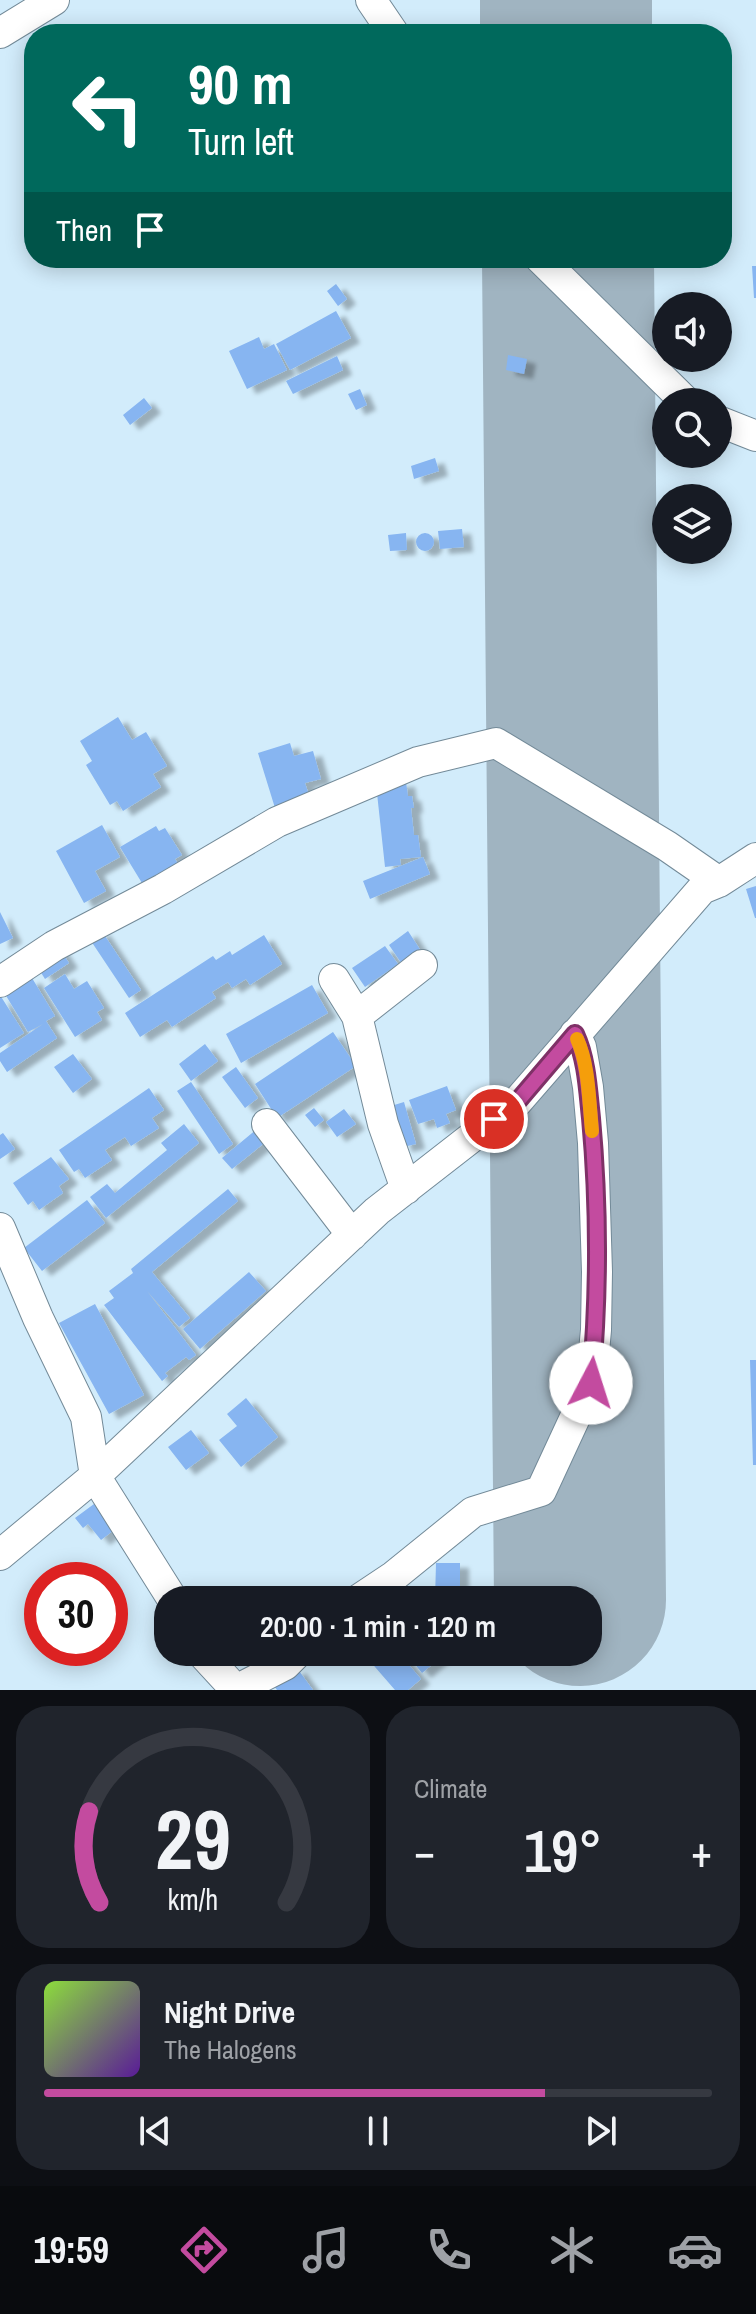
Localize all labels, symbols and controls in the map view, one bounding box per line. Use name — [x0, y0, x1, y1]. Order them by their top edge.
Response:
text: 90 m — [188, 46, 293, 121]
icon: left — [56, 56, 160, 160]
text: Turn left — [188, 118, 294, 166]
icon: arrive — [128, 208, 172, 252]
text: Then — [56, 210, 112, 250]
map controls — [652, 292, 732, 564]
button: sound — [652, 292, 732, 372]
button: search — [652, 388, 732, 468]
button: layers — [652, 484, 732, 564]
pin — [460, 1085, 528, 1153]
icon: arrive — [472, 1097, 516, 1141]
position arrow — [549, 1341, 633, 1425]
speed limit sign: 30 — [24, 1562, 128, 1666]
text: 20:00 · 1 min · 120 m — [260, 1606, 496, 1646]
text: Climate — [414, 1771, 487, 1806]
text: 29 — [155, 1783, 231, 1895]
text: 19° — [524, 1810, 602, 1891]
text: − — [414, 1821, 435, 1881]
text: + — [691, 1821, 712, 1881]
text: km/h — [168, 1880, 218, 1919]
text: Night Drive — [164, 1992, 295, 2032]
text: The Halogens — [164, 2032, 297, 2067]
icon: previous — [133, 2109, 177, 2153]
icon: pause — [356, 2109, 400, 2153]
icon: next — [579, 2109, 623, 2153]
icon: directions — [176, 2222, 232, 2278]
icon: music — [298, 2222, 354, 2278]
icon: phone — [421, 2222, 477, 2278]
icon: climate — [544, 2222, 600, 2278]
icon: car — [667, 2222, 723, 2278]
text: 19:59 — [33, 2226, 109, 2274]

